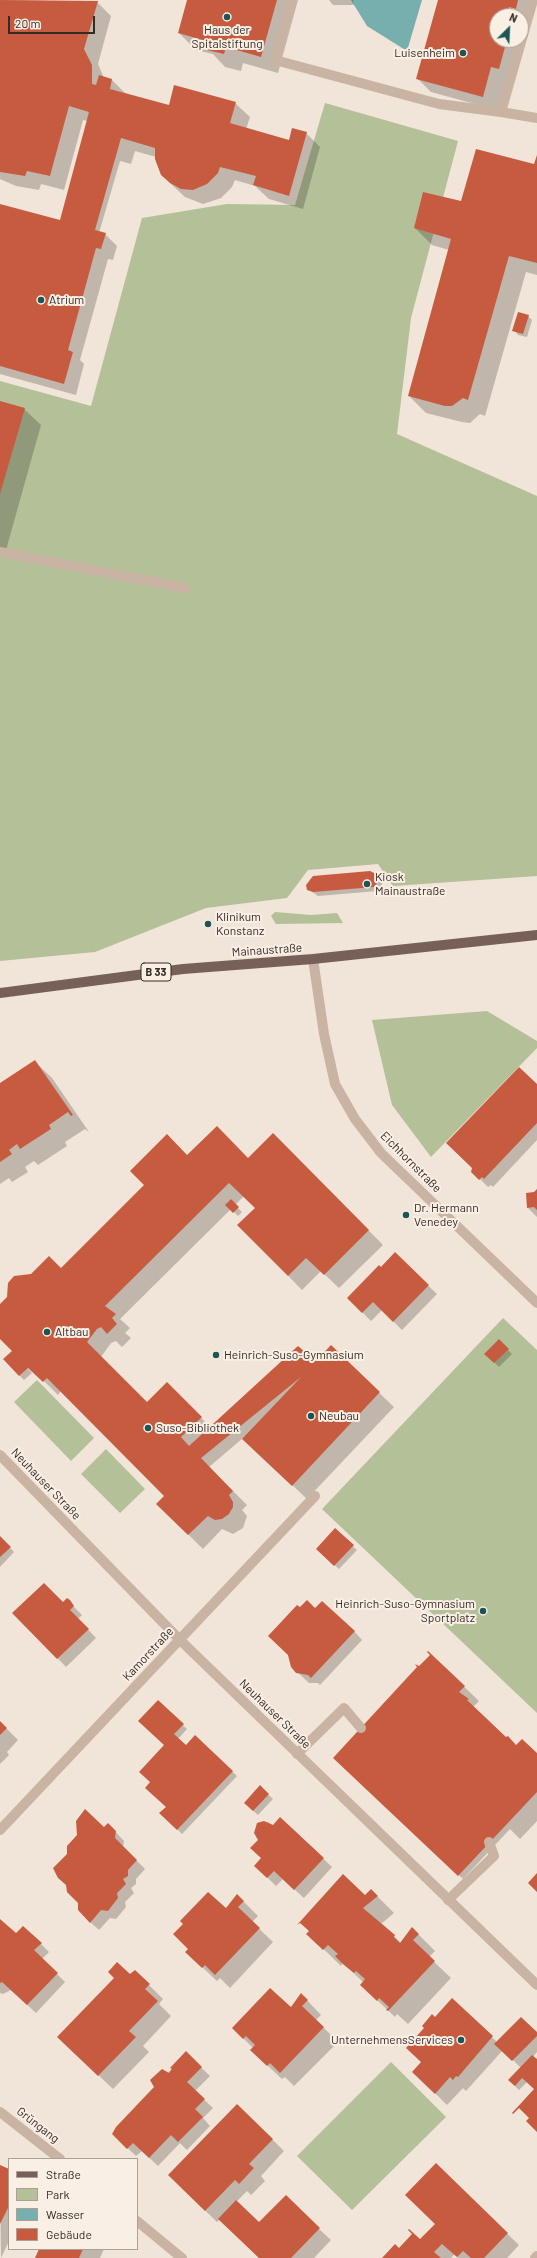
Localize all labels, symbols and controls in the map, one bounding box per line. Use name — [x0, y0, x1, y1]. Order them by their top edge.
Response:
scale bar — [10, 8, 97, 34]
north arrow — [489, 8, 529, 48]
text: N — [508, 10, 520, 25]
marker: Haus der Spitalstiftung — [222, 12, 232, 22]
text: 20 m — [15, 16, 41, 30]
place label: Haus der Spitalstiftung — [191, 23, 263, 51]
place label: Luisenheim — [394, 46, 455, 60]
marker: Luisenheim — [458, 48, 468, 58]
place label: Atrium — [49, 293, 84, 307]
marker: Atrium — [36, 295, 46, 305]
place label: Kiosk Mainaustraße — [375, 870, 445, 898]
marker: Kiosk Mainaustraße — [362, 879, 372, 889]
place label: Klinikum Konstanz — [216, 910, 264, 938]
marker: Klinikum Konstanz — [203, 919, 213, 929]
street label: Mainaustraße — [231, 940, 303, 960]
road number: B 33 — [141, 963, 171, 981]
street label: Eichhornstraße — [377, 1128, 445, 1196]
place label: Dr. Hermann Venedey — [414, 1201, 479, 1229]
marker: Dr. Hermann Venedey — [401, 1210, 411, 1220]
place label: Altbau — [55, 1325, 89, 1339]
marker: Altbau — [42, 1327, 52, 1337]
place label: Heinrich-Suso-Gymnasium — [224, 1348, 364, 1362]
marker: Heinrich-Suso-Gymnasium — [211, 1350, 221, 1360]
place label: Neubau — [319, 1409, 359, 1423]
marker: Neubau — [306, 1411, 316, 1421]
place label: Suso-Bibliothek — [156, 1421, 239, 1435]
marker: Suso-Bibliothek — [143, 1423, 153, 1433]
street label: Neuhauser Straße — [8, 1445, 84, 1523]
place label: Heinrich-Suso-Gymnasium Sportplatz — [335, 1597, 475, 1625]
marker: Heinrich-Suso-Gymnasium Sportplatz — [478, 1606, 488, 1616]
street label: Kamorstraße — [120, 1624, 176, 1684]
street label: Neuhauser Straße — [236, 1676, 314, 1752]
place label: UnternehmensServices — [331, 2033, 453, 2047]
marker: UnternehmensServices — [456, 2035, 466, 2045]
street label: Grüngang — [14, 2104, 62, 2146]
legend — [8, 2158, 138, 2250]
text: Straße — [46, 2167, 81, 2181]
text: Park — [46, 2187, 70, 2201]
text: Wasser — [46, 2207, 84, 2221]
text: Gebäude — [46, 2227, 92, 2241]

